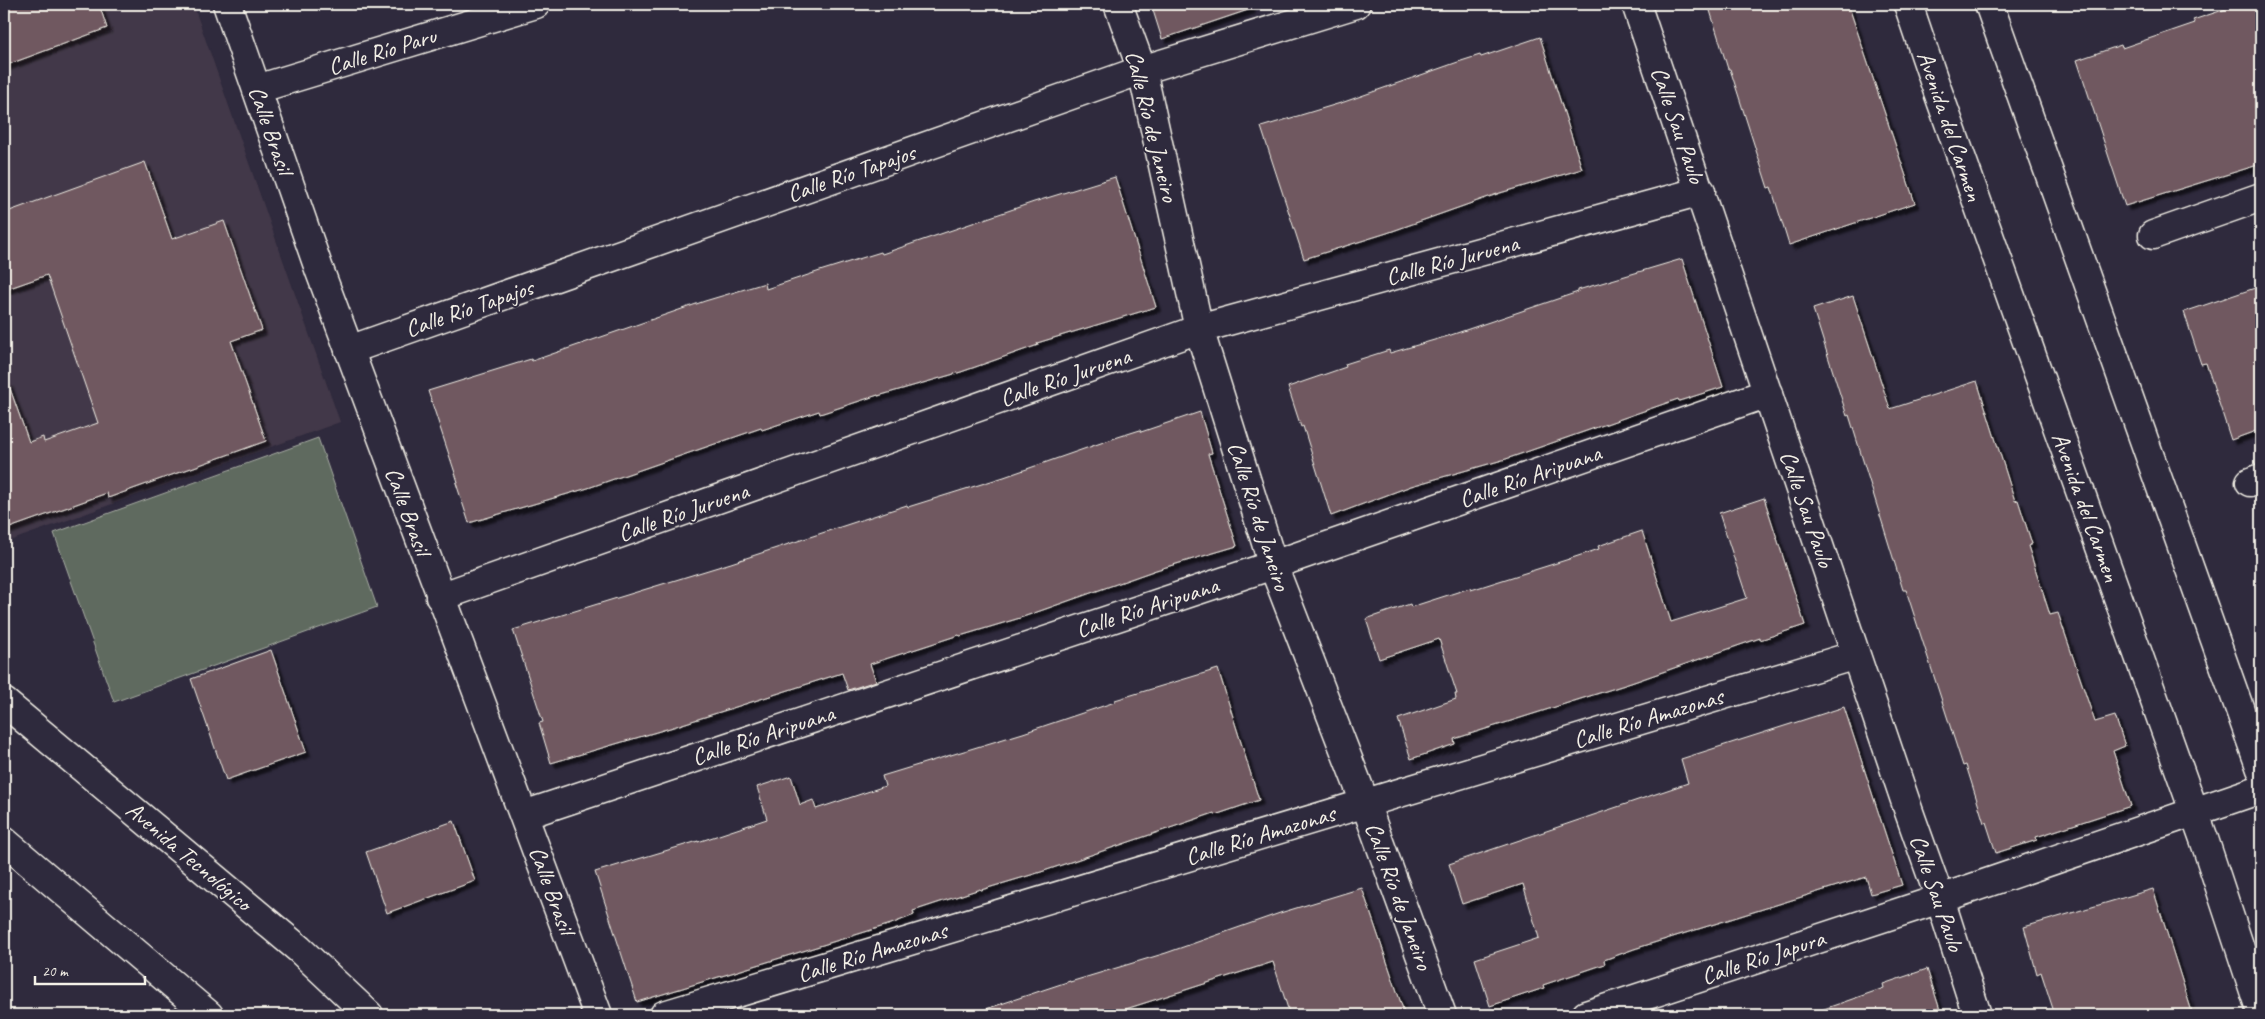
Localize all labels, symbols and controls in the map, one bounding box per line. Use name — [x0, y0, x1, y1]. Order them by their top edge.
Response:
street label: Calle Río Paru — [324, 20, 442, 82]
street label: Calle Río de Janeiro — [1119, 47, 1186, 206]
street label: Avenida del Carmen — [1910, 47, 1990, 205]
street label: Calle Sau Paulo — [1644, 63, 1712, 189]
street label: Calle Brasil — [242, 82, 301, 182]
street label: Calle Río Tapajos — [783, 137, 921, 209]
street label: Calle Río Juruena — [1382, 228, 1523, 292]
street label: Calle Río Tapajos — [401, 272, 539, 344]
street label: Calle Río Juruena — [996, 340, 1136, 413]
street label: Avenida del Carmen — [2045, 428, 2127, 586]
street label: Calle Río Aripuana — [1455, 437, 1606, 514]
street label: Calle Río de Janeiro — [1221, 438, 1298, 596]
street label: Calle Sau Paulo — [1773, 447, 1841, 573]
street label: Calle Brasil — [378, 463, 439, 563]
street label: Calle Río Juruena — [614, 475, 754, 548]
street label: Calle Río Aripuana — [1072, 569, 1223, 644]
street label: Calle Río Amazonas — [1570, 680, 1729, 755]
street label: Calle Río Aripuana — [688, 697, 839, 772]
street label: Avenida Tecnológico — [120, 795, 260, 919]
street label: Calle Río Amazonas — [1182, 797, 1341, 872]
street label: Calle Río de Janeiro — [1358, 818, 1440, 975]
street label: Calle Sau Paulo — [1903, 831, 1971, 957]
street label: Calle Brasil — [522, 842, 583, 942]
street label: Calle Río Amazonas — [794, 914, 953, 989]
street label: Calle Río Japura — [1697, 922, 1830, 991]
scale bar — [35, 954, 145, 986]
text: 20 m — [42, 962, 69, 981]

